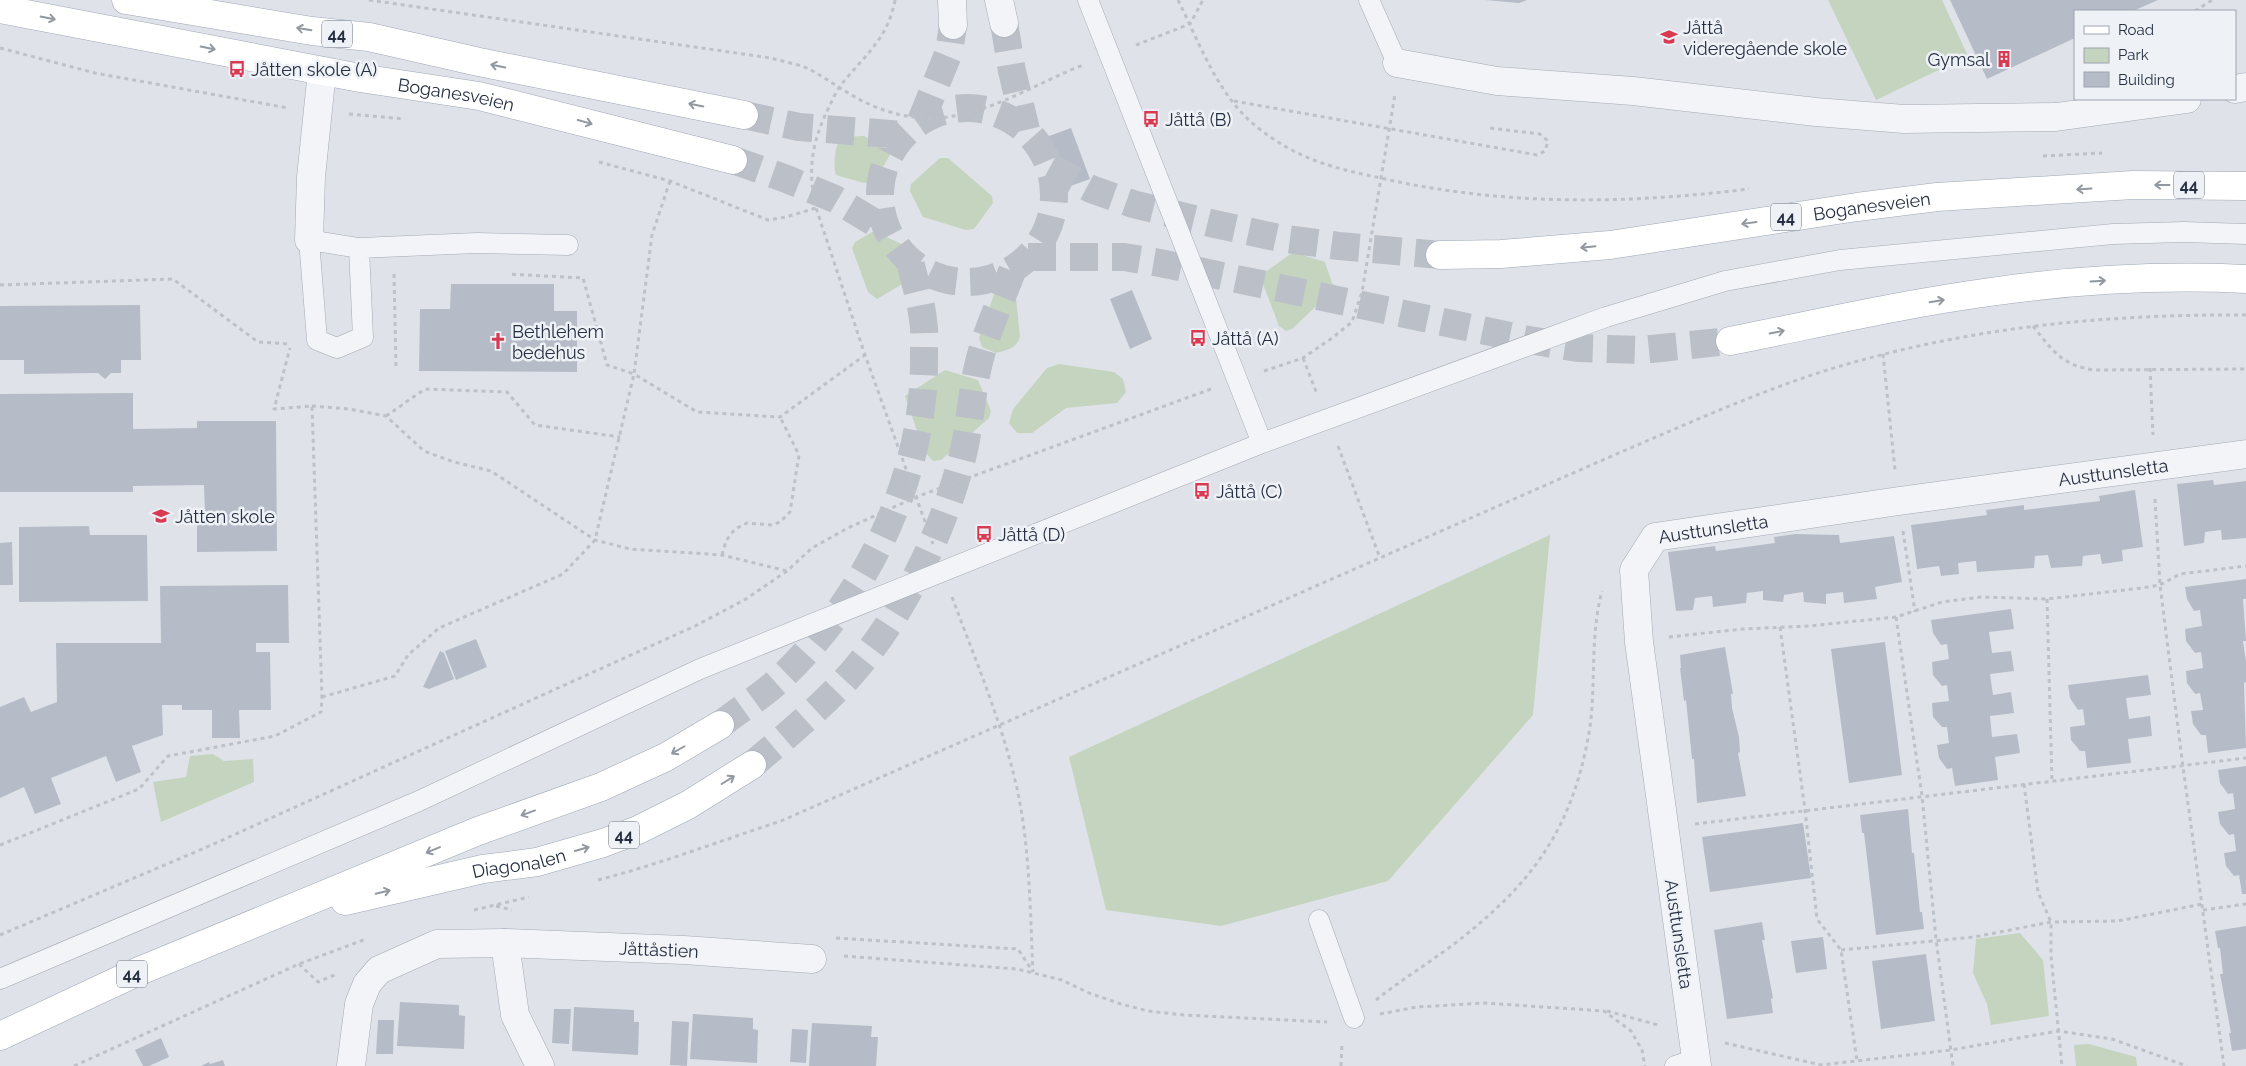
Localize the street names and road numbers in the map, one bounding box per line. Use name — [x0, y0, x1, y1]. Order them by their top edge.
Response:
road number: 44 — [322, 20, 352, 48]
street label: Boganesveien — [396, 73, 517, 115]
road number: 44 — [2174, 172, 2204, 198]
street label: Boganesveien — [1812, 187, 1932, 224]
road number: 44 — [1771, 203, 1801, 230]
street label: Austtunsletta — [2057, 454, 2169, 490]
street label: Austtunsletta — [1657, 510, 1769, 547]
road number: 44 — [609, 822, 639, 848]
street label: Diagonalen — [470, 844, 568, 882]
street label: Austtunsletta — [1661, 878, 1697, 990]
street label: Jåttåstien — [619, 937, 700, 962]
road number: 44 — [117, 961, 147, 988]

